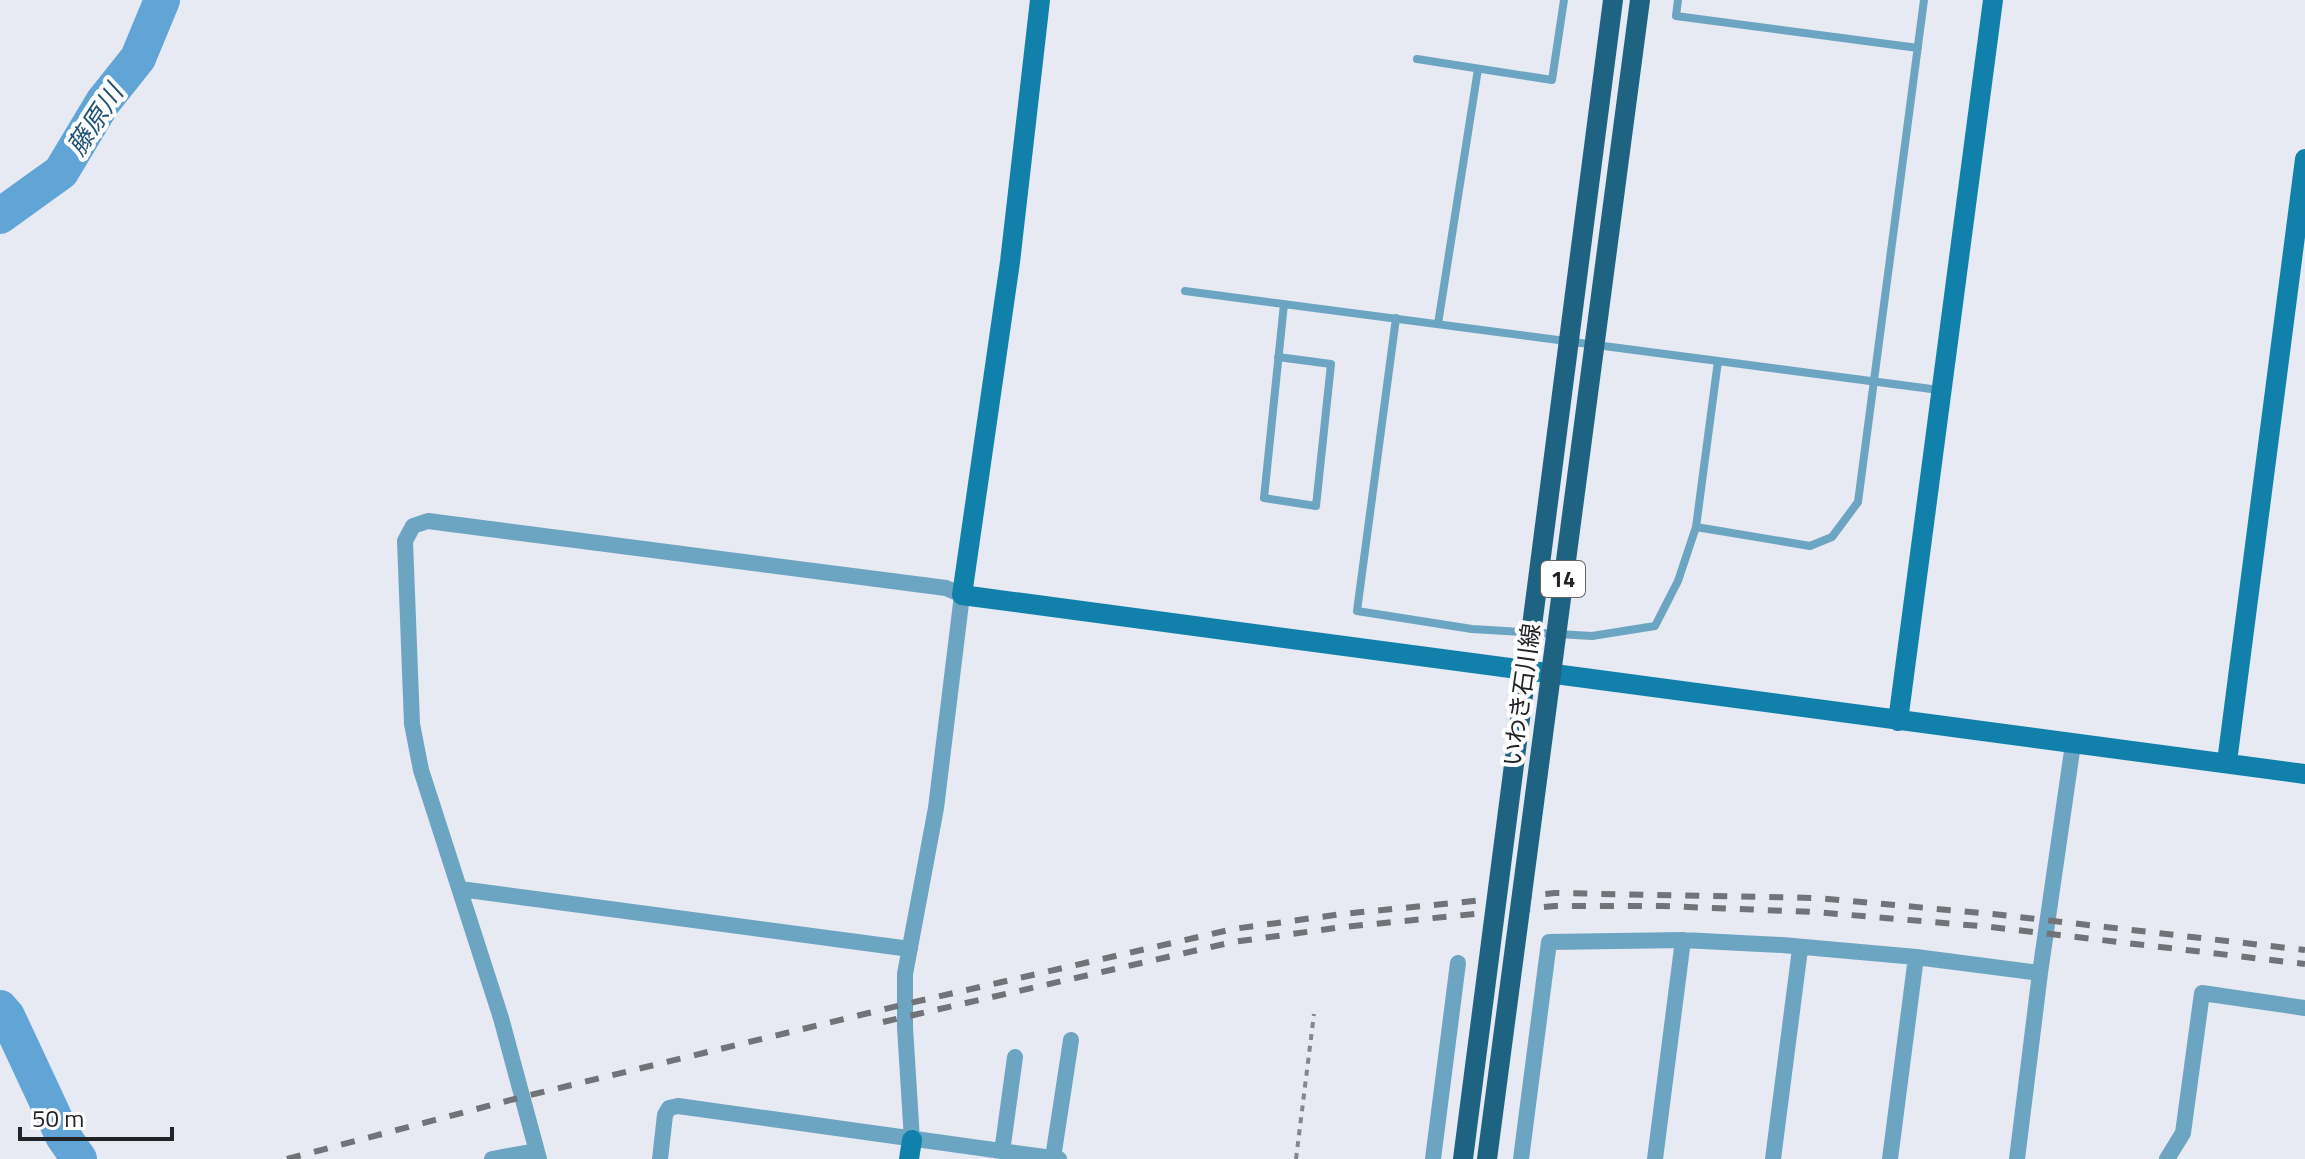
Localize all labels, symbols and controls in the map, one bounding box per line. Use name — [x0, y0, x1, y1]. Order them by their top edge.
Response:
water label: 藤原川 — [57, 74, 134, 163]
road number: 14 — [1541, 561, 1585, 597]
street label: いわき石川線 — [1493, 621, 1549, 769]
scale bar — [20, 1091, 172, 1141]
text: 50 m — [32, 1100, 84, 1136]

